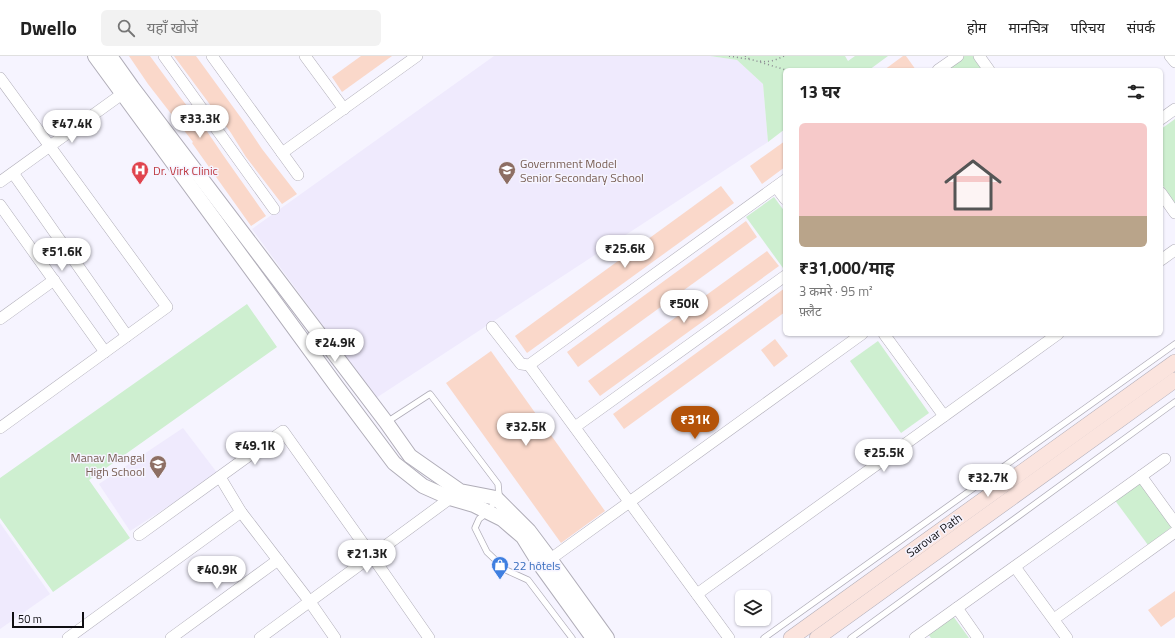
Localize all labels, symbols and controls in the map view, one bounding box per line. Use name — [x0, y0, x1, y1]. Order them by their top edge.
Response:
search box — [101, 10, 381, 46]
text: Dwello — [20, 13, 77, 42]
text: यहाँ खोजें — [147, 16, 198, 39]
icon: search — [115, 17, 137, 39]
text: होम — [967, 17, 986, 38]
text: मानचित्र — [1008, 17, 1049, 38]
text: परिचय — [1071, 17, 1105, 38]
text: संपर्क — [1127, 17, 1155, 38]
text: 13 घर — [799, 79, 840, 105]
icon: filters — [1125, 81, 1147, 103]
pin: ₹33.3K — [167, 105, 233, 139]
text: ₹33.3K — [180, 108, 220, 128]
pin: ₹47.4K — [39, 110, 105, 144]
text: ₹47.4K — [52, 113, 92, 133]
icon: home — [937, 149, 1009, 221]
place label: Government Model Senior Secondary School — [520, 154, 644, 187]
hospital icon: Dr. Virk Clinic — [130, 160, 150, 185]
school or university icon: Government Model Senior Secondary School — [497, 160, 517, 185]
place label: Dr. Virk Clinic — [153, 161, 218, 180]
pin: ₹25.6K — [592, 235, 658, 269]
pin: ₹51.6K — [29, 238, 95, 272]
text: ₹25.6K — [605, 238, 645, 258]
text: ₹51.6K — [42, 241, 82, 261]
text: ₹31,000/माह — [799, 255, 894, 281]
text: 3 कमरे · 95 m² — [799, 281, 873, 301]
pin: ₹50K — [660, 290, 708, 324]
text: ₹50K — [669, 293, 699, 313]
text: फ़्लैट — [799, 301, 822, 321]
pin: ₹24.9K — [302, 329, 368, 363]
text: ₹24.9K — [315, 332, 355, 352]
pin: ₹31K — [671, 406, 719, 440]
text: ₹31K — [680, 409, 710, 429]
pin: ₹32.5K — [493, 413, 559, 447]
text: ₹32.5K — [506, 416, 546, 436]
pin: ₹49.1K — [222, 432, 288, 466]
text: ₹49.1K — [235, 435, 275, 455]
pin: ₹25.5K — [851, 439, 917, 473]
text: ₹25.5K — [864, 442, 904, 462]
place label: Manav Mangal High School — [71, 448, 145, 481]
school or university icon: Manav Mangal High School — [148, 454, 168, 479]
pin: ₹32.7K — [955, 464, 1021, 498]
text: ₹32.7K — [968, 467, 1008, 487]
street label: Sarovar Path — [902, 508, 966, 562]
pin: ₹21.3K — [334, 540, 400, 574]
text: ₹21.3K — [347, 543, 387, 563]
shop icon: 22 hôtels — [490, 555, 510, 580]
pin: ₹40.9K — [184, 556, 250, 590]
place label: 22 hôtels — [513, 556, 561, 575]
text: ₹40.9K — [197, 559, 237, 579]
map controls — [735, 590, 771, 626]
button: layers — [735, 590, 771, 626]
scale bar — [12, 610, 84, 629]
text: 50 m — [18, 611, 42, 627]

